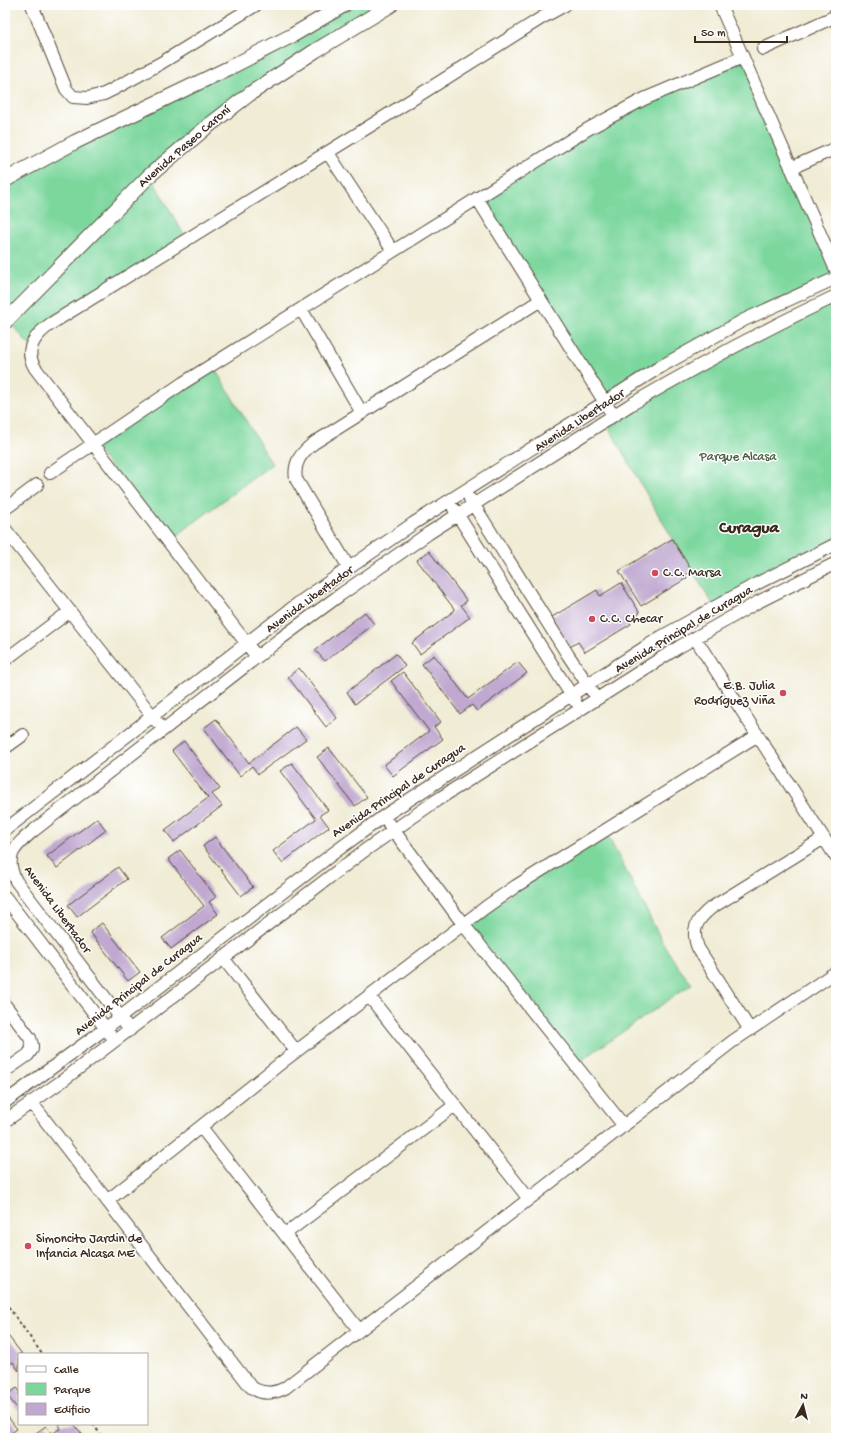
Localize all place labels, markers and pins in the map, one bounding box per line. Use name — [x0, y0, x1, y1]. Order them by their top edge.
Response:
place label: C.C. Marsa — [663, 566, 722, 581]
marker: C.C. Marsa — [650, 568, 660, 578]
place label: C.C. Checar — [600, 612, 664, 627]
marker: C.C. Checar — [587, 614, 597, 624]
place label: E.B. Julia Rodríguez Viña — [694, 679, 776, 709]
marker: E.B. Julia Rodríguez Viña — [778, 688, 788, 698]
place label: Simoncito Jardin de Infancia Alcasa ME — [36, 1232, 142, 1262]
marker: Simoncito Jardin de Infancia Alcasa ME — [23, 1241, 33, 1251]

